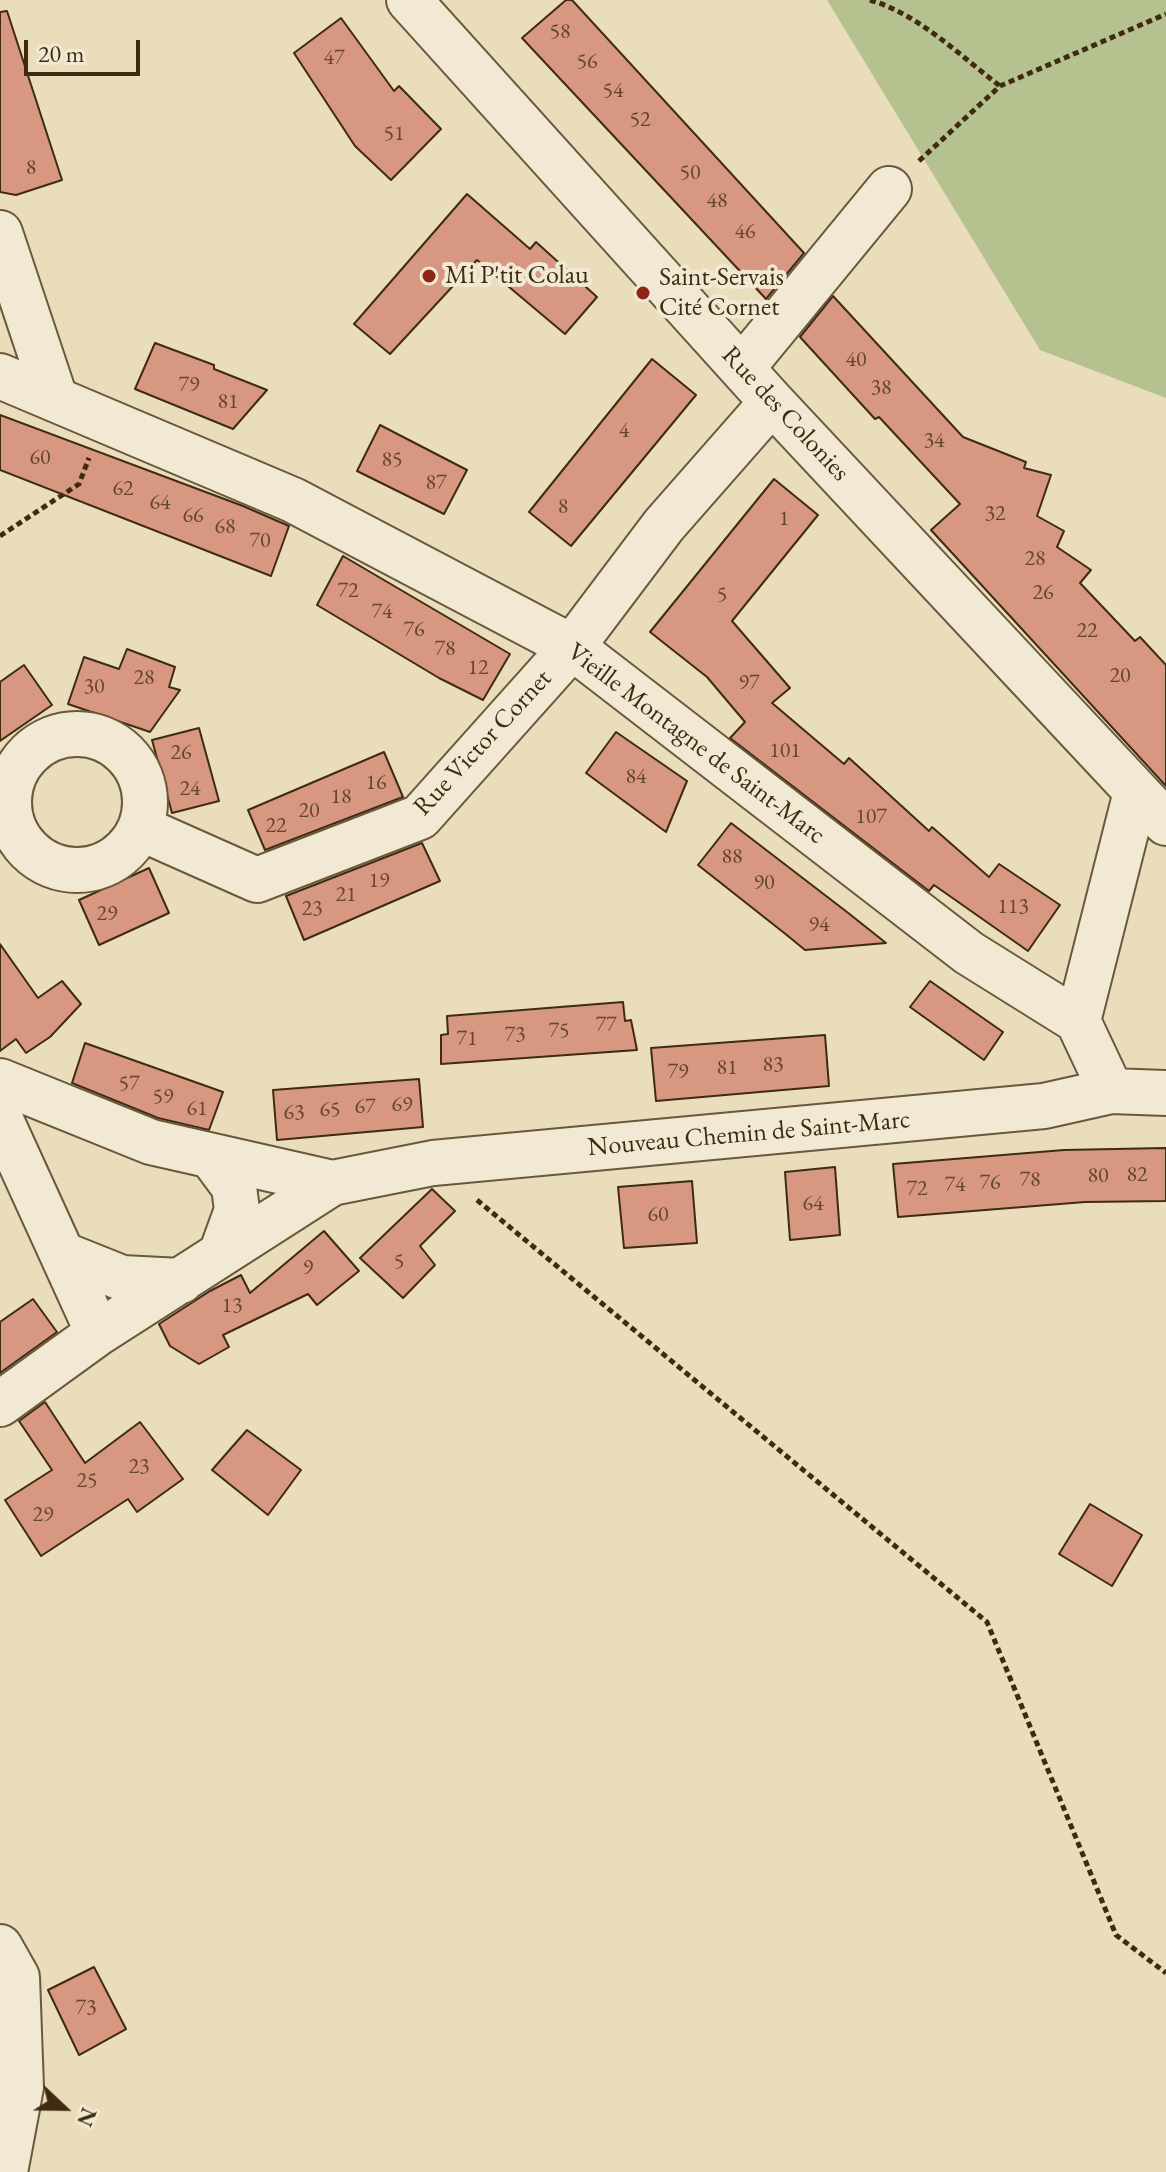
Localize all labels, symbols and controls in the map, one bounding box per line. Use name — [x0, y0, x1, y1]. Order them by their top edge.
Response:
house number: 58 — [549, 19, 571, 45]
scale bar — [28, 24, 144, 74]
text: 20 m — [38, 38, 85, 69]
house number: 47 — [323, 45, 345, 71]
house number: 56 — [576, 49, 598, 75]
house number: 54 — [602, 78, 624, 104]
house number: 52 — [629, 107, 651, 133]
house number: 51 — [383, 121, 405, 147]
house number: 8 — [26, 155, 36, 181]
house number: 50 — [679, 160, 701, 186]
house number: 48 — [706, 188, 728, 214]
house number: 46 — [734, 219, 756, 245]
place label: Mi P'tit Colau — [445, 260, 589, 292]
place label: Saint-Servais Cité Cornet — [659, 262, 784, 324]
marker: Mi P'tit Colau — [420, 267, 438, 285]
marker: Saint-Servais Cité Cornet — [634, 284, 652, 302]
street label: Rue des Colonies — [715, 340, 855, 488]
house number: 40 — [845, 347, 867, 373]
house number: 79 — [178, 372, 200, 398]
house number: 38 — [870, 375, 892, 401]
house number: 81 — [217, 389, 239, 415]
house number: 4 — [619, 418, 629, 444]
house number: 34 — [923, 428, 945, 454]
house number: 60 — [29, 445, 51, 471]
house number: 85 — [381, 447, 403, 473]
house number: 87 — [425, 470, 447, 496]
house number: 62 — [112, 476, 134, 502]
house number: 64 — [149, 490, 171, 516]
house number: 8 — [558, 494, 568, 520]
house number: 32 — [984, 501, 1006, 527]
house number: 66 — [182, 503, 204, 529]
house number: 1 — [779, 506, 789, 532]
house number: 68 — [214, 514, 236, 540]
house number: 70 — [249, 528, 271, 554]
house number: 28 — [1024, 546, 1046, 572]
house number: 72 — [337, 578, 359, 604]
house number: 26 — [1032, 580, 1054, 606]
house number: 5 — [717, 582, 727, 608]
house number: 74 — [371, 599, 393, 625]
house number: 76 — [403, 617, 425, 643]
house number: 22 — [1076, 618, 1098, 644]
house number: 78 — [434, 636, 456, 662]
street label: Vieille Montagne de Saint-Marc — [561, 637, 831, 851]
house number: 12 — [467, 655, 489, 681]
street label: Rue Victor Cornet — [407, 663, 559, 823]
house number: 20 — [1109, 663, 1131, 689]
house number: 28 — [133, 665, 155, 691]
house number: 97 — [738, 670, 760, 696]
house number: 30 — [83, 674, 105, 700]
house number: 101 — [769, 738, 801, 764]
house number: 26 — [170, 740, 192, 766]
house number: 84 — [625, 764, 647, 790]
house number: 16 — [365, 770, 387, 796]
house number: 24 — [179, 776, 201, 802]
house number: 18 — [330, 784, 352, 810]
house number: 20 — [298, 798, 320, 824]
house number: 107 — [855, 804, 887, 830]
house number: 22 — [265, 813, 287, 839]
house number: 88 — [721, 844, 743, 870]
house number: 19 — [368, 868, 390, 894]
house number: 90 — [753, 870, 775, 896]
house number: 21 — [335, 882, 357, 908]
house number: 113 — [997, 894, 1029, 920]
house number: 23 — [301, 896, 323, 922]
house number: 29 — [96, 901, 118, 927]
house number: 94 — [808, 912, 830, 938]
house number: 77 — [595, 1012, 617, 1038]
house number: 75 — [548, 1018, 570, 1044]
house number: 73 — [504, 1022, 526, 1048]
house number: 71 — [456, 1026, 478, 1052]
house number: 83 — [762, 1052, 784, 1078]
house number: 81 — [716, 1055, 738, 1081]
house number: 79 — [667, 1059, 689, 1085]
house number: 57 — [118, 1071, 140, 1097]
house number: 59 — [152, 1084, 174, 1110]
house number: 69 — [391, 1092, 413, 1118]
house number: 67 — [354, 1094, 376, 1120]
house number: 61 — [186, 1096, 208, 1122]
house number: 65 — [319, 1097, 341, 1123]
house number: 63 — [283, 1100, 305, 1126]
street label: Nouveau Chemin de Saint-Marc — [586, 1104, 912, 1164]
house number: 82 — [1126, 1162, 1148, 1188]
house number: 80 — [1087, 1163, 1109, 1189]
house number: 78 — [1019, 1167, 1041, 1193]
house number: 76 — [979, 1170, 1001, 1196]
house number: 74 — [944, 1172, 966, 1198]
house number: 72 — [906, 1176, 928, 1202]
house number: 64 — [802, 1191, 824, 1217]
house number: 60 — [647, 1202, 669, 1228]
house number: 5 — [394, 1249, 404, 1275]
house number: 9 — [303, 1255, 313, 1281]
house number: 13 — [221, 1293, 243, 1319]
house number: 23 — [128, 1454, 150, 1480]
house number: 25 — [76, 1468, 98, 1494]
house number: 29 — [32, 1502, 54, 1528]
house number: 73 — [75, 1995, 97, 2021]
north arrow — [24, 2068, 104, 2148]
text: N — [70, 2103, 103, 2131]

